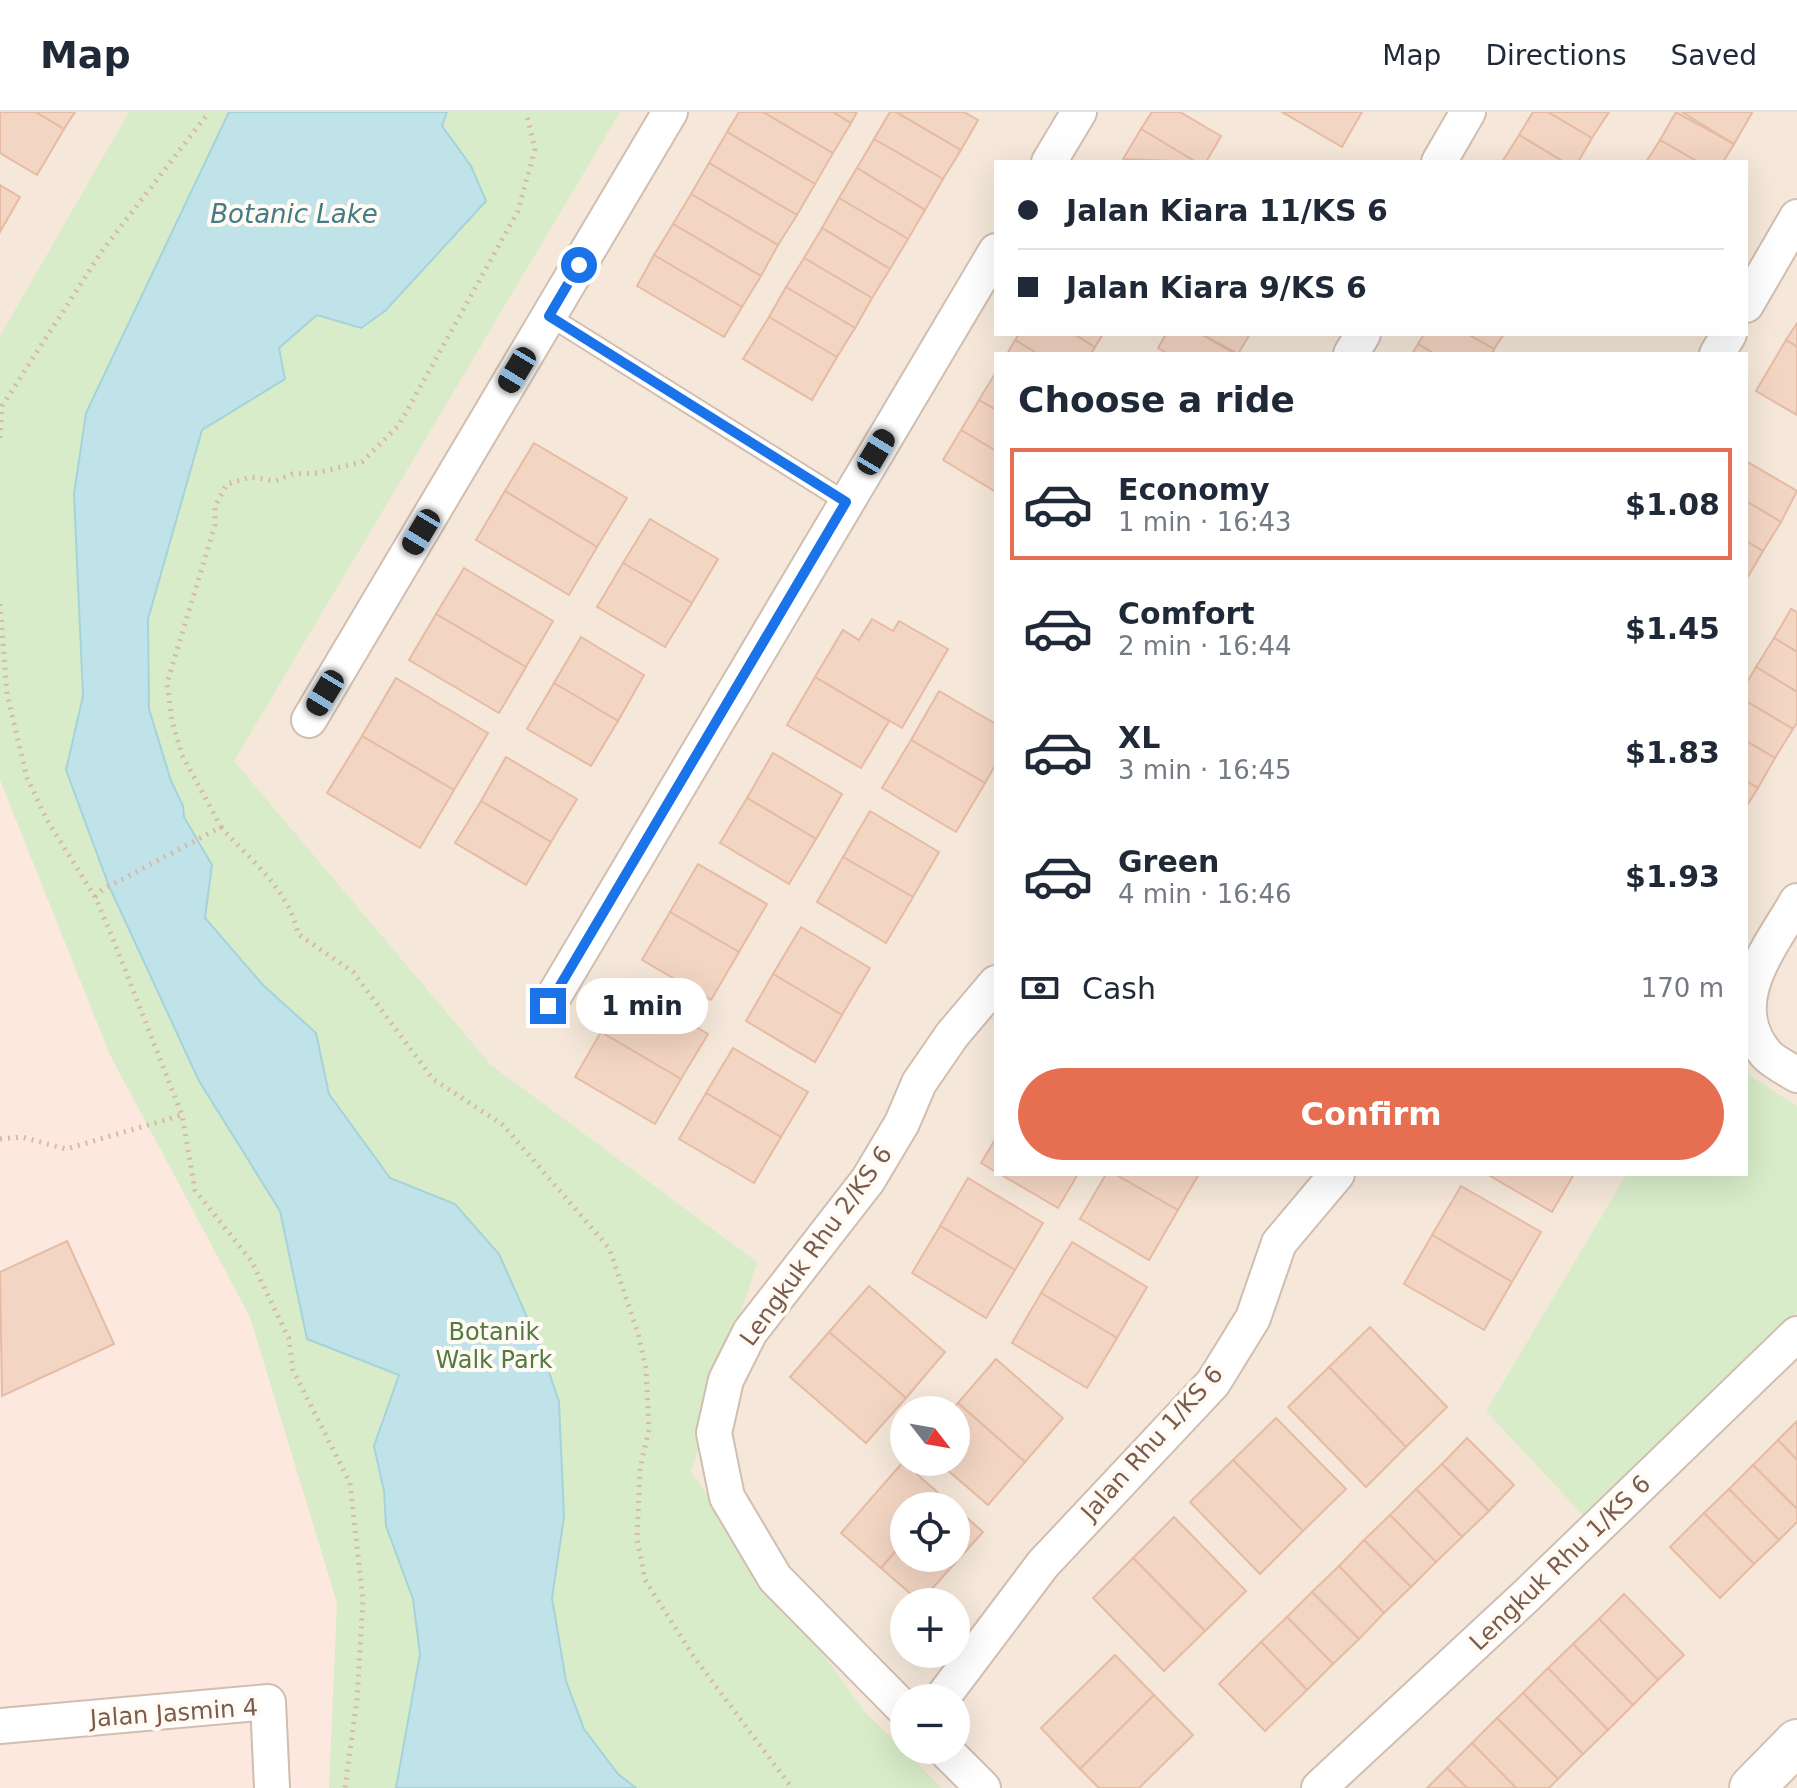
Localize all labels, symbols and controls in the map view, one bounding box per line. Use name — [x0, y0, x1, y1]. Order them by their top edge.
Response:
text: Map — [40, 33, 131, 77]
text: Map — [1382, 39, 1441, 72]
text: Directions — [1485, 39, 1626, 72]
text: Saved — [1670, 39, 1757, 72]
text: Jalan Kiara 11/KS 6 — [1066, 193, 1388, 228]
water label: Botanic Lake — [210, 199, 378, 229]
route start — [561, 247, 597, 283]
text: Jalan Kiara 9/KS 6 — [1066, 270, 1367, 305]
car — [494, 343, 540, 397]
text: Choose a ride — [1018, 379, 1295, 420]
car — [853, 425, 899, 479]
icon: car — [1022, 468, 1094, 540]
text: Economy — [1118, 472, 1270, 507]
text: $1.08 — [1625, 487, 1720, 522]
car — [398, 505, 444, 559]
text: 1 min · 16:43 — [1118, 507, 1292, 537]
icon: car — [1022, 592, 1094, 664]
text: Comfort — [1118, 596, 1255, 631]
text: $1.45 — [1625, 611, 1720, 646]
text: 2 min · 16:44 — [1118, 631, 1292, 661]
car — [302, 666, 348, 720]
icon: car — [1022, 716, 1094, 788]
text: XL — [1118, 720, 1160, 755]
text: $1.83 — [1625, 735, 1720, 770]
text: 3 min · 16:45 — [1118, 755, 1292, 785]
icon: car — [1022, 840, 1094, 912]
text: Green — [1118, 844, 1219, 879]
text: $1.93 — [1625, 859, 1720, 894]
text: 4 min · 16:46 — [1118, 879, 1292, 909]
icon: cash — [1018, 966, 1062, 1010]
text: Cash — [1082, 971, 1156, 1006]
text: 170 m — [1641, 973, 1724, 1003]
callout: 1 min — [576, 978, 708, 1034]
route end — [530, 988, 566, 1024]
text: 1 min — [601, 991, 683, 1021]
button: Confirm — [1018, 1068, 1724, 1160]
street label: Lengkuk Rhu 2/KS 6 — [734, 1141, 898, 1351]
park label: Botanik Walk Park — [436, 1318, 553, 1374]
street label: Jalan Rhu 1/KS 6 — [1074, 1360, 1229, 1527]
north arrow — [890, 1396, 970, 1476]
map controls — [890, 1396, 970, 1764]
street label: Lengkuk Rhu 1/KS 6 — [1464, 1470, 1656, 1656]
button: locate — [890, 1492, 970, 1572]
button: + — [890, 1588, 970, 1668]
button: − — [890, 1684, 970, 1764]
street label: Jalan Jasmin 4 — [87, 1693, 259, 1733]

